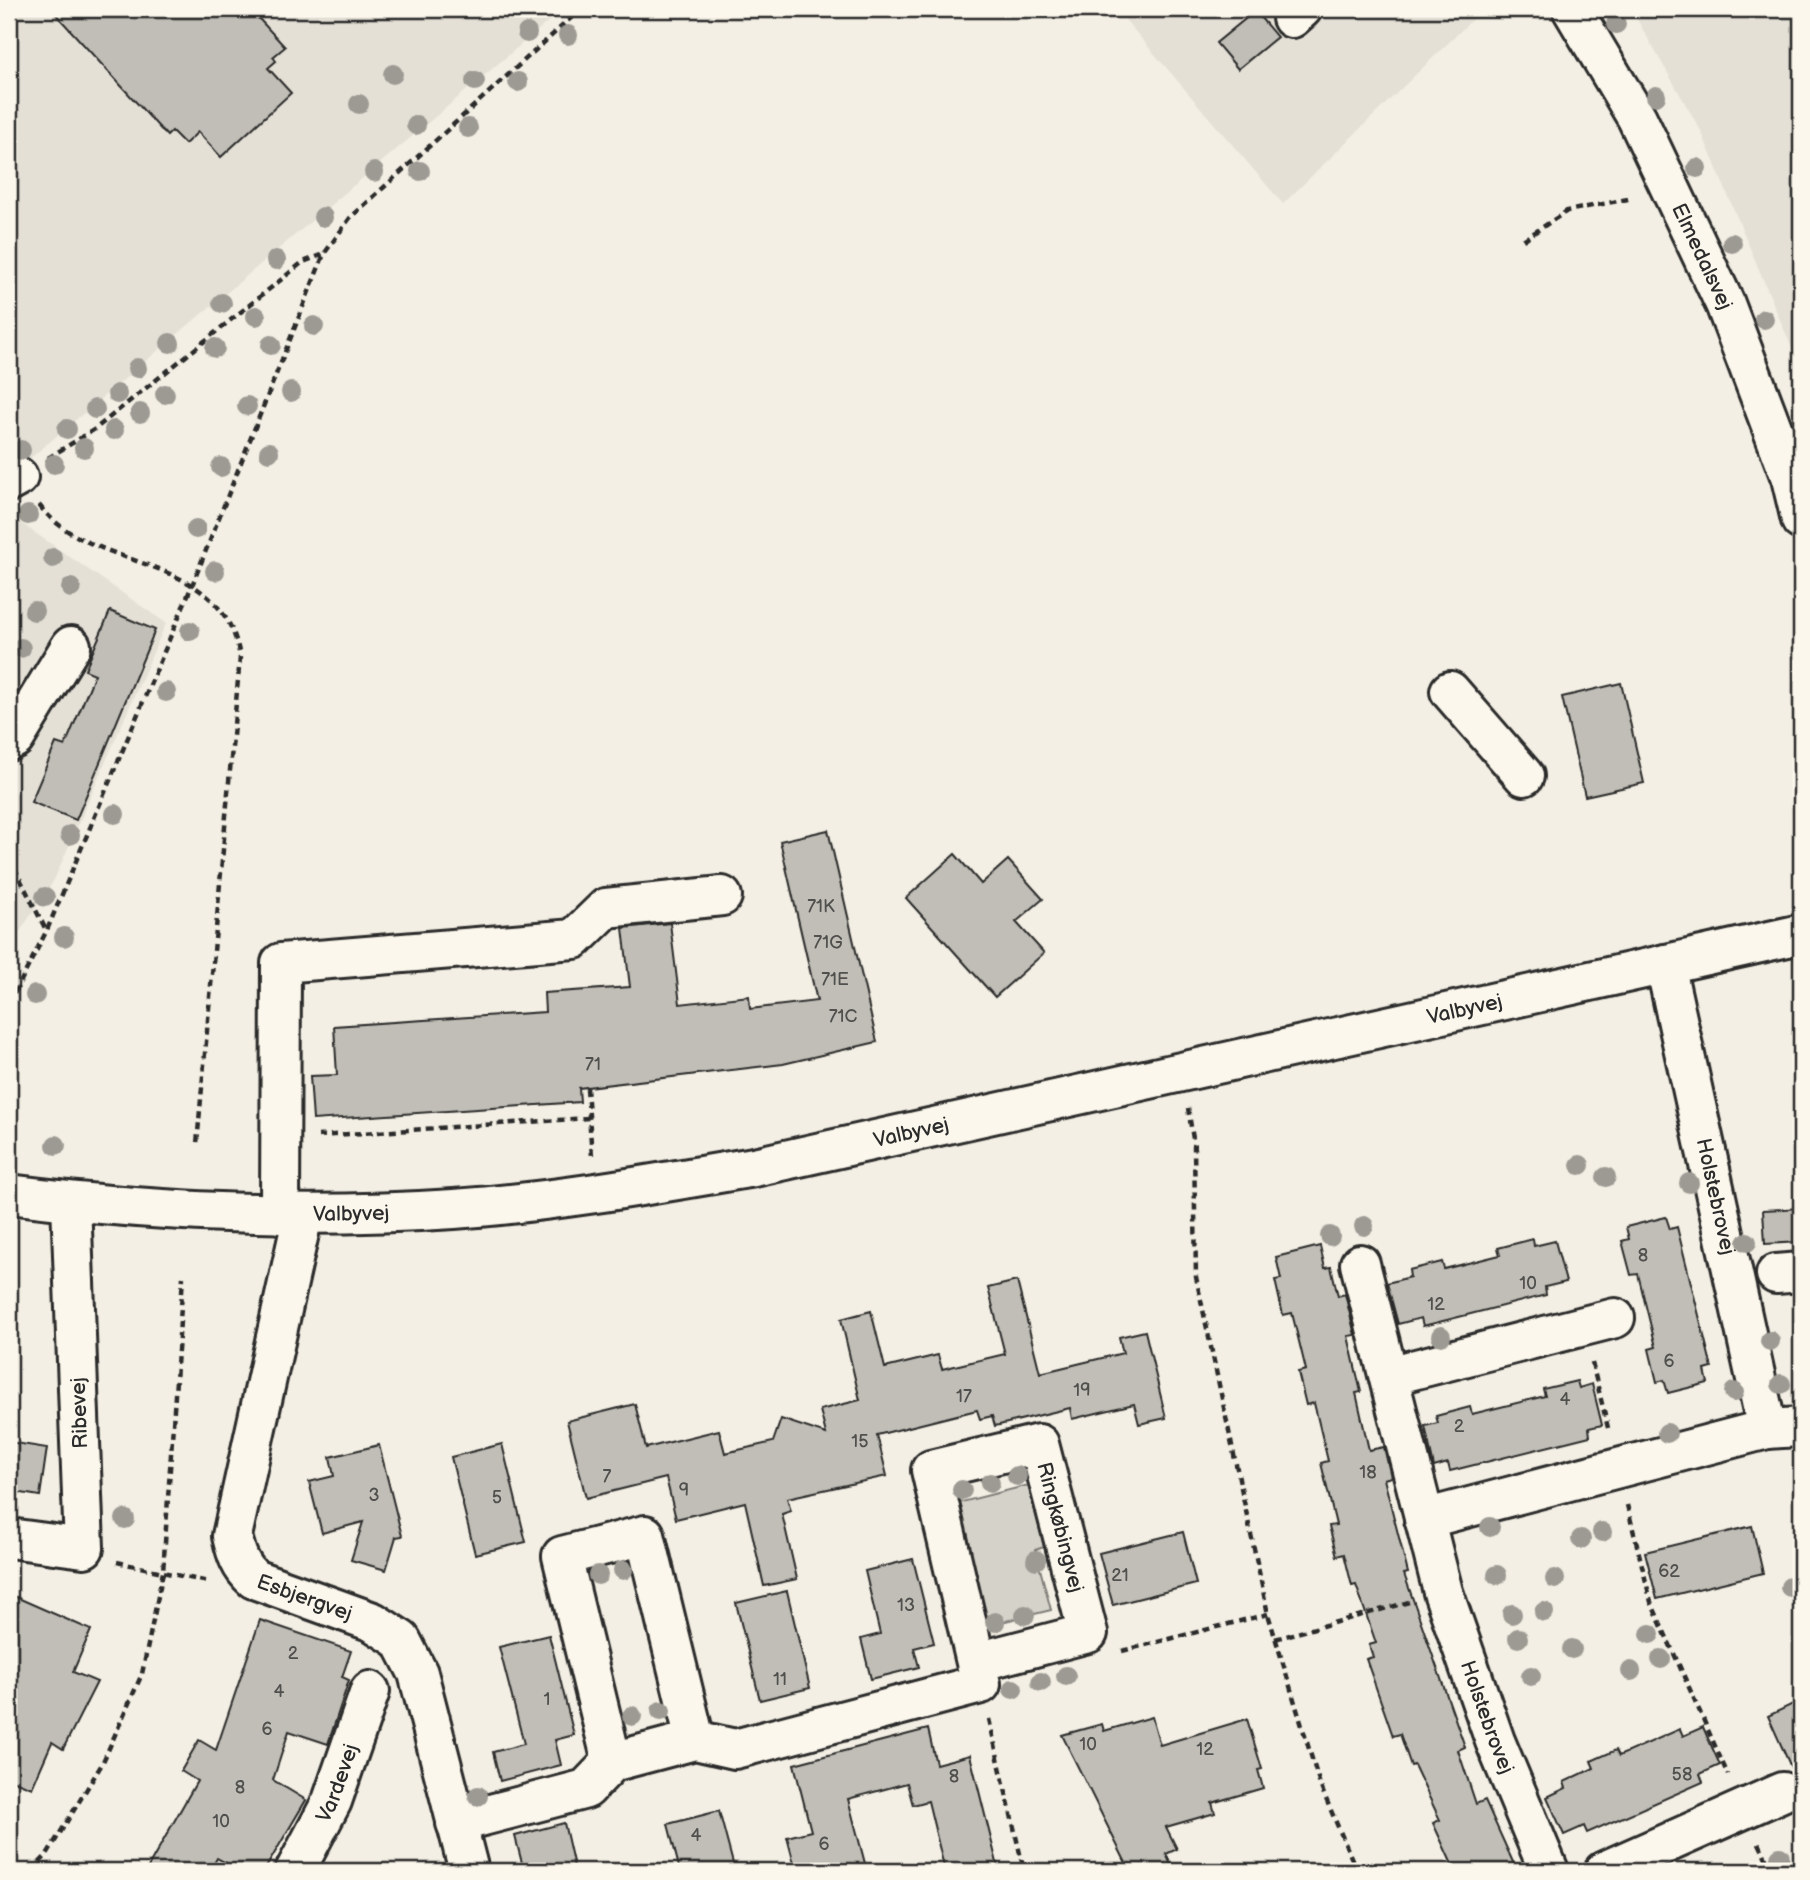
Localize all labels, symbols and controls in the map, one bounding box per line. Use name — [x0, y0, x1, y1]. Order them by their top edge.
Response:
street label: Elmedalsvej — [1666, 199, 1738, 313]
house number: 71K — [807, 896, 835, 917]
house number: 71G — [813, 932, 843, 953]
house number: 71E — [821, 969, 849, 990]
street label: Valbyvej — [1425, 989, 1505, 1030]
house number: 71C — [829, 1006, 857, 1027]
house number: 71 — [585, 1054, 601, 1075]
street label: Valbyvej — [871, 1112, 951, 1153]
street label: Holstebrovej — [1691, 1136, 1740, 1257]
street label: Valbyvej — [313, 1200, 390, 1227]
house number: 8 — [1638, 1245, 1648, 1266]
house number: 10 — [1519, 1273, 1537, 1294]
house number: 12 — [1427, 1294, 1445, 1315]
house number: 6 — [1664, 1351, 1675, 1372]
street label: Ribevej — [66, 1377, 93, 1449]
house number: 19 — [1073, 1380, 1091, 1401]
house number: 17 — [956, 1386, 972, 1407]
house number: 4 — [1560, 1389, 1571, 1410]
house number: 2 — [1454, 1416, 1465, 1437]
house number: 15 — [851, 1431, 869, 1452]
street label: Ringkøbingvej — [1031, 1460, 1089, 1595]
house number: 18 — [1359, 1462, 1377, 1483]
house number: 7 — [603, 1466, 612, 1487]
house number: 9 — [679, 1480, 689, 1501]
house number: 3 — [368, 1485, 380, 1506]
house number: 5 — [492, 1487, 502, 1508]
house number: 62 — [1658, 1561, 1680, 1582]
house number: 21 — [1111, 1565, 1129, 1586]
street label: Esbjergvej — [253, 1569, 356, 1627]
house number: 13 — [897, 1595, 915, 1616]
house number: 2 — [288, 1643, 299, 1664]
street label: Holstebrovej — [1455, 1657, 1519, 1778]
house number: 11 — [773, 1669, 787, 1690]
house number: 4 — [274, 1681, 285, 1702]
house number: 1 — [544, 1689, 550, 1710]
house number: 6 — [262, 1719, 273, 1740]
house number: 10 — [1079, 1734, 1097, 1755]
house number: 12 — [1196, 1739, 1214, 1760]
street label: Vardevej — [311, 1740, 364, 1827]
house number: 58 — [1672, 1764, 1692, 1785]
house number: 8 — [949, 1766, 959, 1787]
house number: 8 — [235, 1777, 245, 1798]
house number: 10 — [212, 1811, 230, 1832]
house number: 4 — [691, 1825, 702, 1846]
house number: 6 — [819, 1834, 830, 1855]

